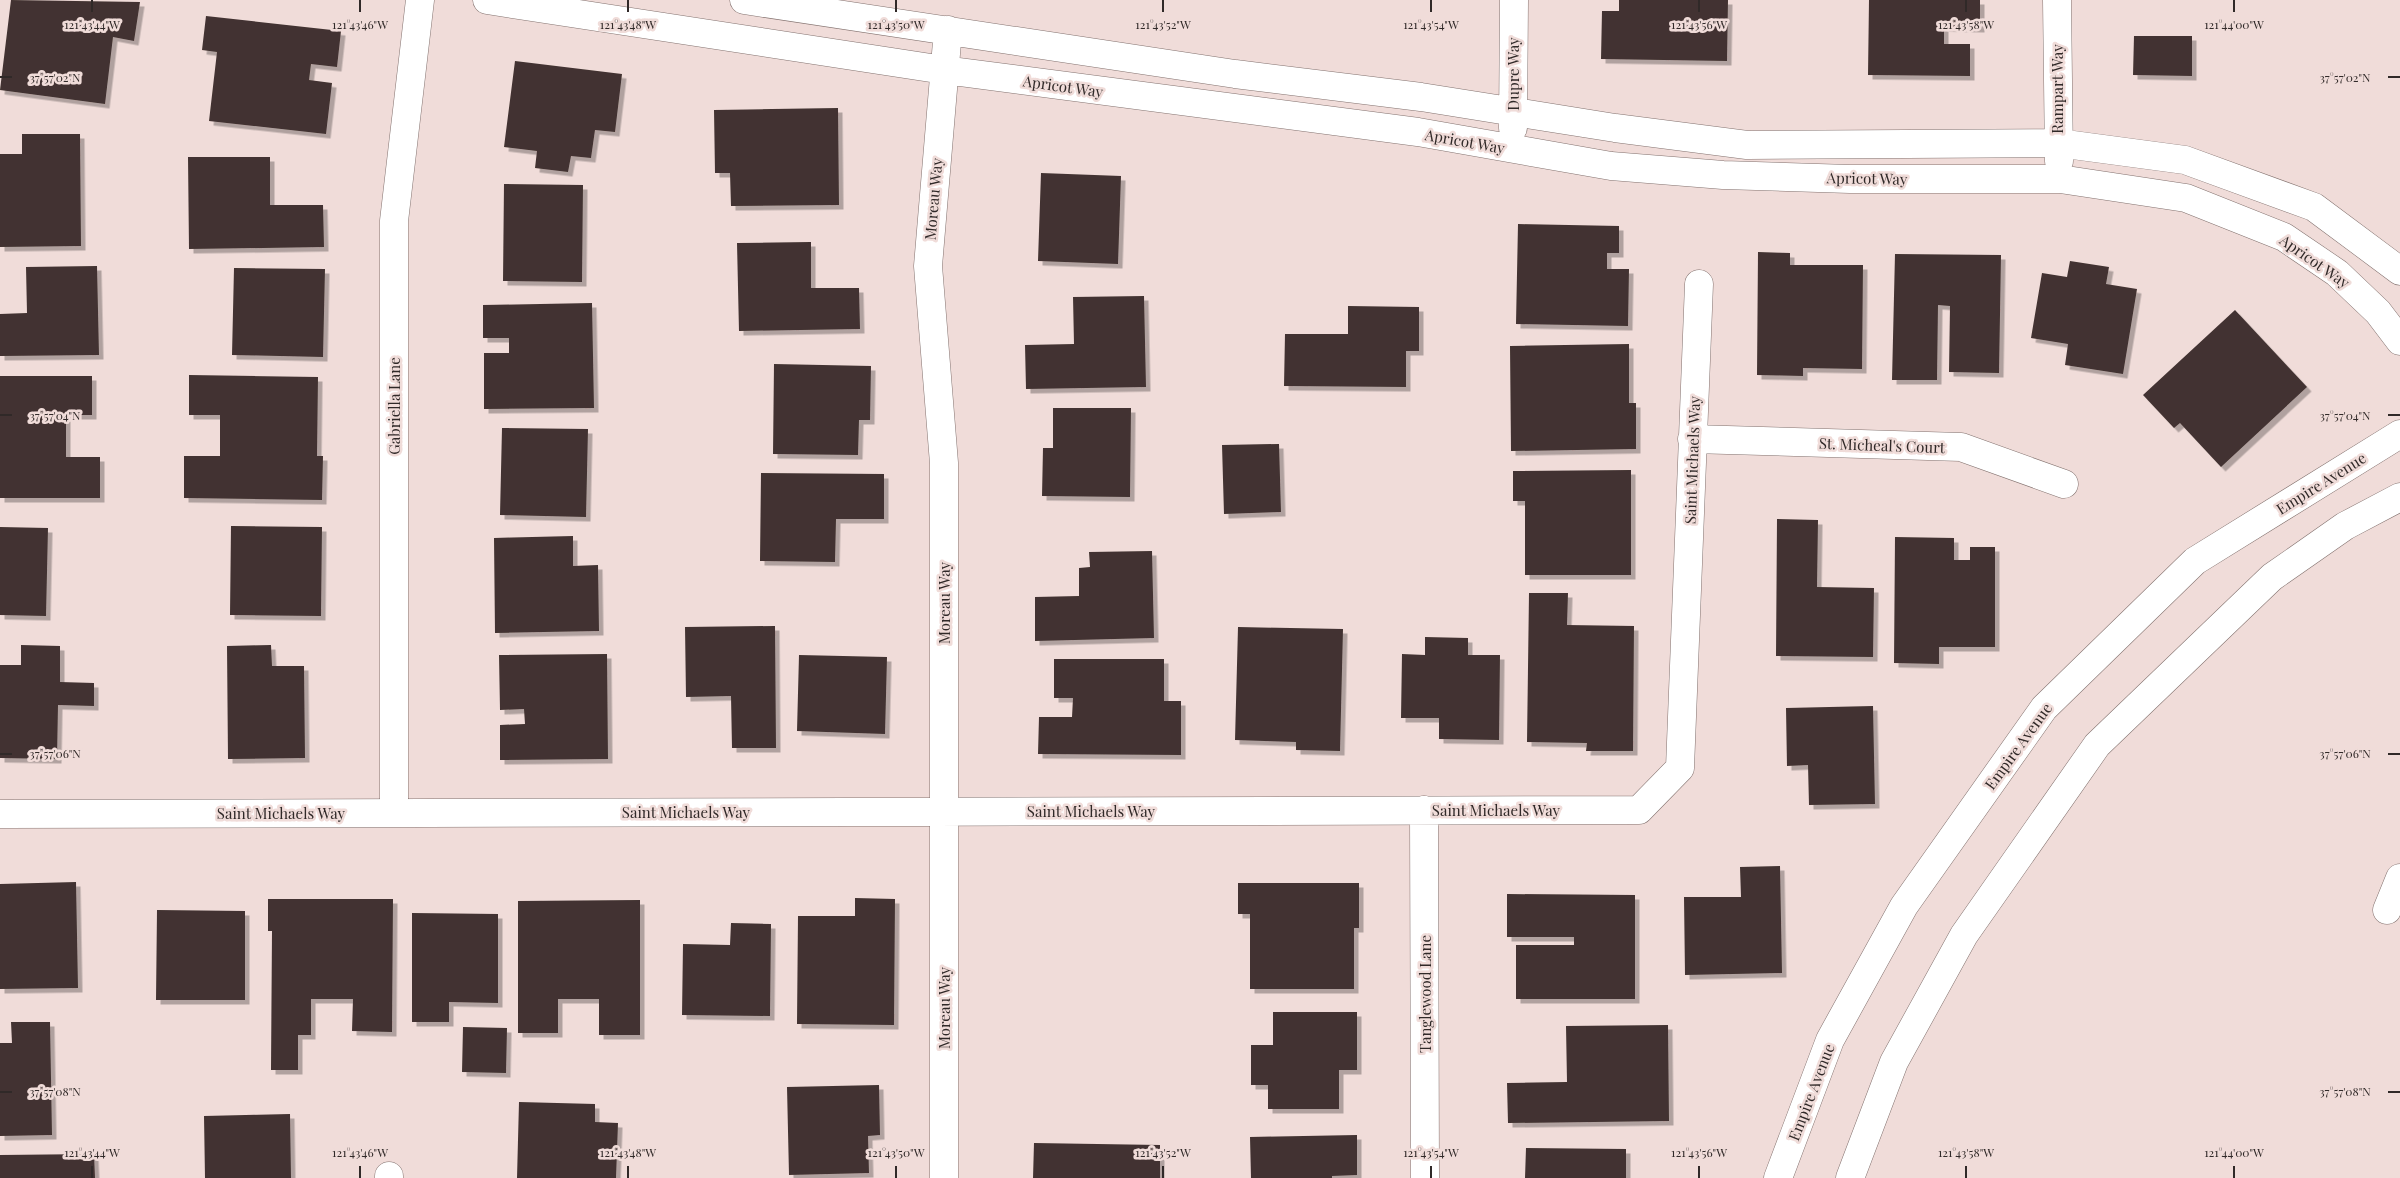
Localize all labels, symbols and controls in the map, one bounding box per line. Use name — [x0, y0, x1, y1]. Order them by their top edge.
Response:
text: 121°43'44"W — [64, 16, 120, 32]
text: 121°43'46"W — [332, 16, 388, 32]
text: 121°43'48"W — [600, 16, 656, 32]
text: 121°43'50"W — [867, 16, 925, 32]
text: 121°43'52"W — [1135, 16, 1191, 32]
text: 121°43'54"W — [1403, 16, 1459, 32]
text: 121°43'56"W — [1671, 16, 1727, 32]
text: 121°43'58"W — [1938, 16, 1994, 32]
text: 121°44'00"W — [2204, 16, 2264, 32]
street label: Dupre Way — [1503, 37, 1523, 111]
street label: Rampart Way — [2047, 44, 2067, 134]
text: 37°57'02"N — [29, 69, 81, 85]
text: 37°57'02"N — [2319, 69, 2371, 85]
street label: Apricot Way — [1021, 70, 1105, 102]
street label: Apricot Way — [1422, 124, 1507, 158]
street label: Moreau Way — [919, 157, 947, 241]
street label: Apricot Way — [1825, 167, 1908, 189]
street label: Apricot Way — [2275, 229, 2354, 293]
street label: Gabriella Lane — [384, 357, 404, 455]
street label: Saint Michaels Way — [1680, 395, 1704, 524]
text: 37°57'04"N — [29, 407, 81, 423]
text: 37°57'04"N — [2319, 407, 2371, 423]
street label: St. Micheal's Court — [1819, 433, 1946, 457]
street label: Empire Avenue — [2272, 447, 2370, 519]
street label: Moreau Way — [934, 561, 954, 644]
street label: Empire Avenue — [1980, 699, 2056, 793]
text: 37°57'06"N — [29, 745, 81, 761]
text: 37°57'06"N — [2319, 745, 2371, 761]
street label: Saint Michaels Way — [1432, 800, 1561, 820]
street label: Saint Michaels Way — [1027, 801, 1156, 821]
street label: Saint Michaels Way — [622, 802, 751, 822]
street label: Saint Michaels Way — [217, 803, 346, 823]
street label: Tanglewood Lane — [1415, 935, 1435, 1053]
street label: Moreau Way — [934, 966, 954, 1049]
street label: Empire Avenue — [1783, 1041, 1839, 1143]
text: 37°57'08"N — [29, 1083, 81, 1099]
text: 37°57'08"N — [2319, 1083, 2371, 1099]
text: 121°43'44"W — [64, 1144, 120, 1160]
text: 121°43'46"W — [332, 1144, 388, 1160]
text: 121°43'48"W — [600, 1144, 656, 1160]
text: 121°43'50"W — [867, 1144, 925, 1160]
text: 121°43'52"W — [1135, 1144, 1191, 1160]
text: 121°43'54"W — [1403, 1144, 1459, 1160]
text: 121°43'56"W — [1671, 1144, 1727, 1160]
text: 121°43'58"W — [1938, 1144, 1994, 1160]
text: 121°44'00"W — [2204, 1144, 2264, 1160]

